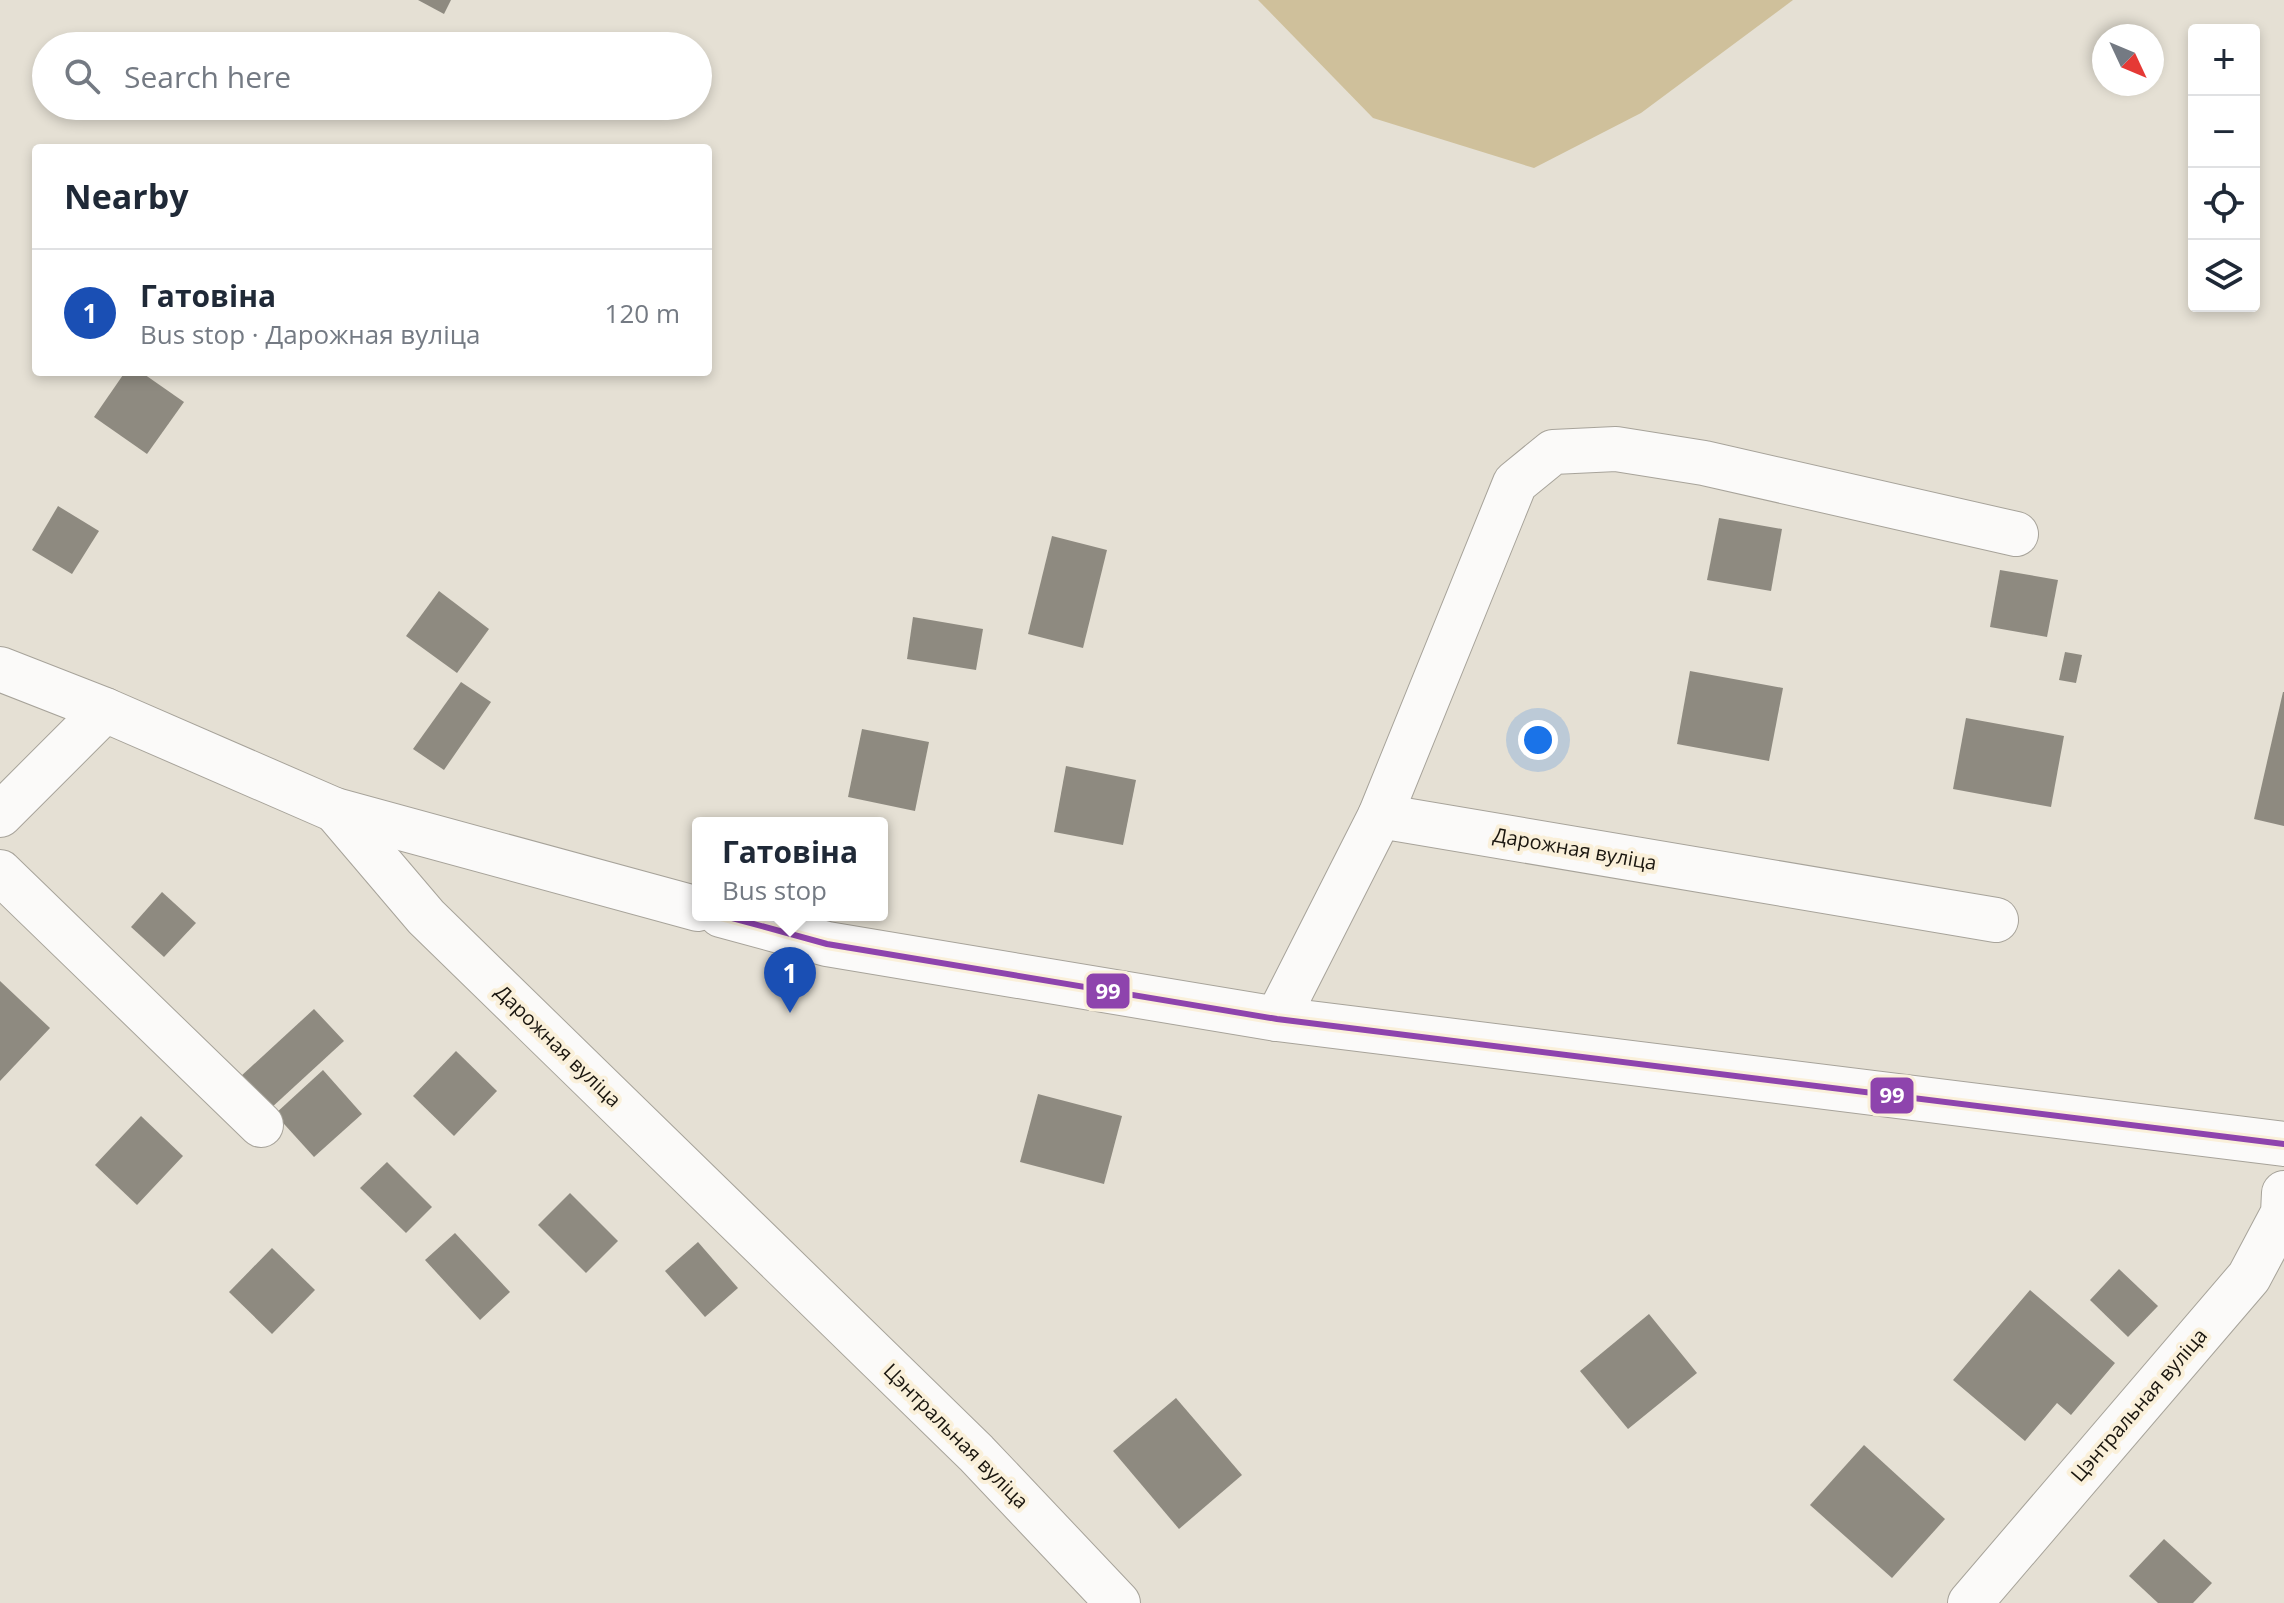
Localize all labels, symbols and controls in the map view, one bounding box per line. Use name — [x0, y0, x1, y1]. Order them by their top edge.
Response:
north arrow — [2092, 24, 2164, 96]
map controls — [2188, 24, 2260, 312]
button: + — [2188, 24, 2260, 96]
search box — [32, 32, 712, 120]
icon: search — [60, 54, 104, 98]
text: Search here — [124, 56, 291, 97]
button: − — [2188, 96, 2260, 168]
button: locate — [2188, 168, 2260, 240]
text: Nearby — [64, 173, 189, 219]
button: layers — [2188, 240, 2260, 312]
text: Гатовіна — [140, 275, 276, 316]
text: 1 — [83, 295, 97, 331]
text: 120 m — [605, 295, 680, 331]
text: Bus stop · Дарожная вуліца — [140, 316, 481, 352]
your location — [1518, 720, 1558, 760]
popup — [692, 817, 888, 921]
street label: Дарожная вуліца — [1491, 821, 1659, 876]
text: Гатовіна — [722, 831, 858, 872]
text: Bus stop — [722, 872, 827, 908]
pin: 1 — [764, 947, 816, 1013]
line badge: 99 — [1085, 972, 1131, 1010]
text: 99 — [1095, 975, 1121, 1005]
street label: Дарожная вуліца — [489, 978, 627, 1113]
line badge: 99 — [1869, 1076, 1915, 1115]
text: 99 — [1879, 1079, 1905, 1109]
street label: Цэнтральная вуліца — [2064, 1322, 2213, 1487]
street label: Цэнтральная вуліца — [878, 1357, 1035, 1514]

